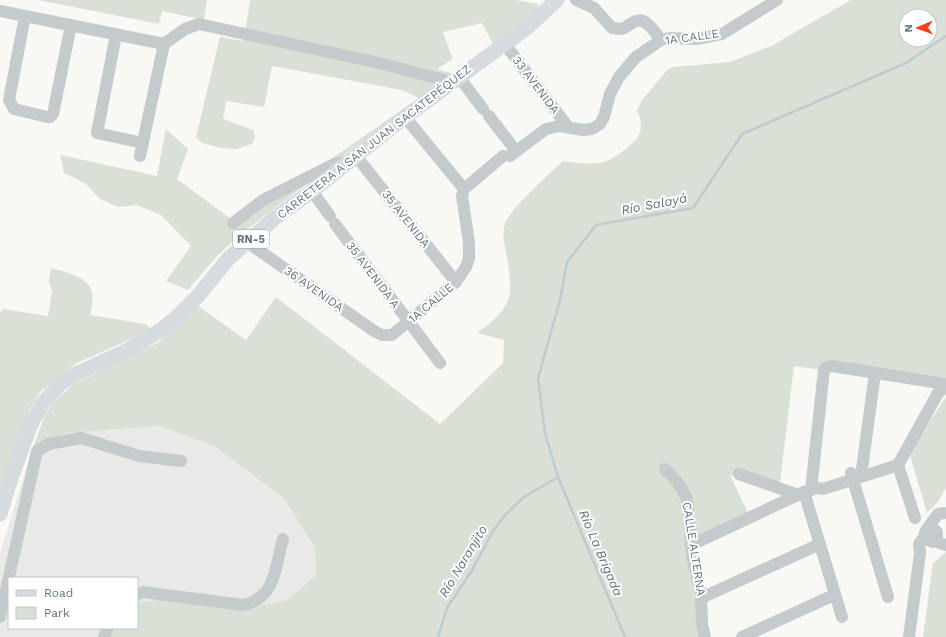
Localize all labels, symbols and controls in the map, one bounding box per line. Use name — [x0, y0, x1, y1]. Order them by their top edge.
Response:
north arrow — [898, 8, 938, 48]
text: N — [902, 24, 915, 33]
street label: 1A CALLE — [664, 26, 720, 48]
street label: 33 AVENIDA — [510, 53, 562, 117]
street label: CARRETERA A SAN JUAN SACATEPÉQUEZ — [274, 62, 474, 222]
street label: 35 AVENIDA — [379, 188, 433, 251]
water label: Río Salayá — [620, 190, 688, 218]
road number: RN-5 — [233, 230, 269, 248]
street label: 35 AVENIDA A — [343, 239, 403, 311]
street label: 36 AVENIDA — [282, 263, 346, 315]
street label: 1A CALLE — [406, 280, 457, 326]
street label: CALLE ALTERNA — [680, 501, 708, 597]
water label: Río La Brigada — [576, 508, 626, 598]
water label: Río Naranjito — [436, 522, 490, 600]
legend — [8, 577, 138, 629]
text: Road — [44, 586, 73, 600]
text: Park — [44, 606, 70, 620]

